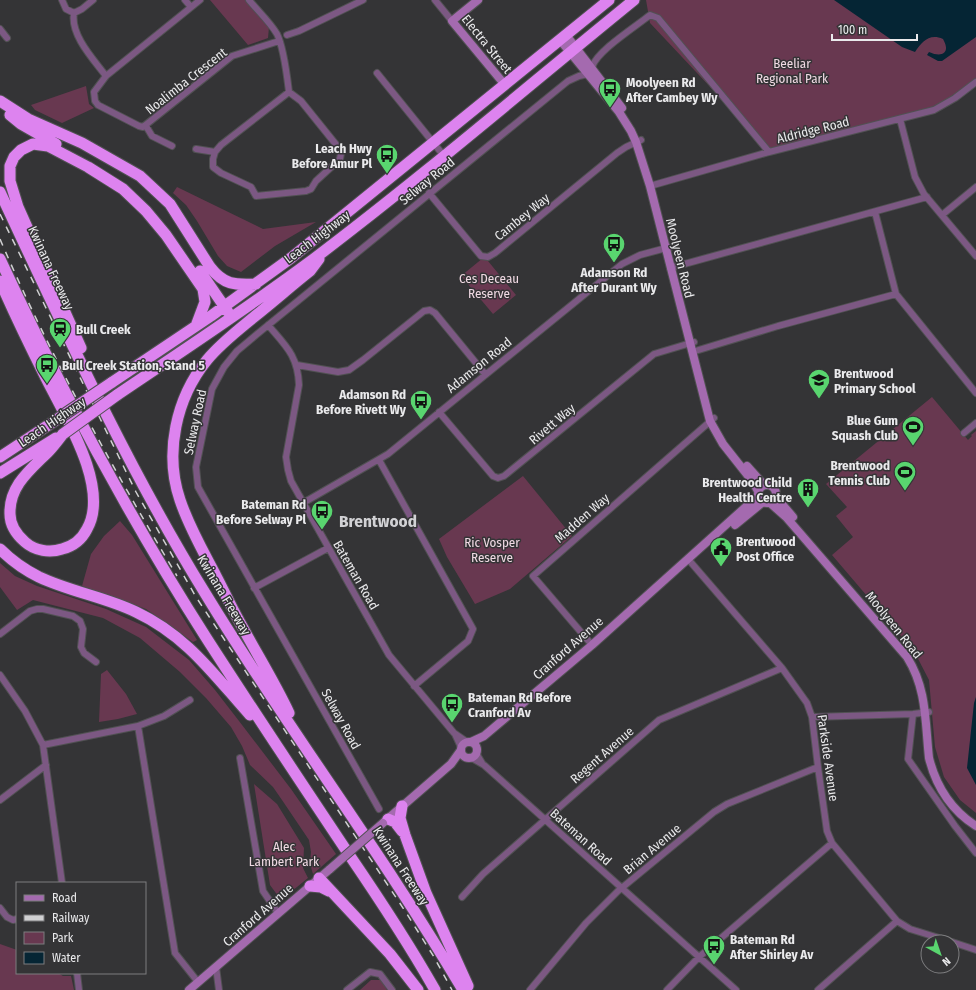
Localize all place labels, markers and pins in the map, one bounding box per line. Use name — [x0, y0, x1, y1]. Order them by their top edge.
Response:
place label: Moolyeen Rd After Cambey Wy — [625, 75, 718, 105]
bus stop icon: Moolyeen Rd After Cambey Wy — [597, 76, 623, 109]
place label: Leach Hwy Before Amur Pl — [292, 141, 373, 171]
bus stop icon: Leach Hwy Before Amur Pl — [374, 142, 400, 175]
bus stop icon: Adamson Rd After Durant Wy — [601, 231, 627, 264]
place label: Adamson Rd After Durant Wy — [570, 265, 657, 295]
station icon: Bull Creek — [47, 316, 73, 349]
place label: Bull Creek — [76, 322, 131, 337]
bus stop icon: Bull Creek Station, Stand 5 — [34, 352, 60, 385]
place label: Bull Creek Station, Stand 5 — [62, 358, 205, 373]
place label: Brentwood Primary School — [834, 366, 916, 396]
school or university icon: Brentwood Primary School — [806, 367, 832, 400]
place label: Adamson Rd Before Rivett Wy — [316, 387, 407, 417]
bus stop icon: Adamson Rd Before Rivett Wy — [408, 388, 434, 421]
place label: Blue Gum Squash Club — [832, 413, 898, 443]
sports icon: Blue Gum Squash Club — [900, 414, 926, 447]
place label: Brentwood Tennis Club — [828, 458, 890, 488]
sports icon: Brentwood Tennis Club — [892, 459, 918, 492]
place label: Brentwood Child Health Centre — [702, 475, 792, 505]
building icon: Brentwood Child Health Centre — [795, 476, 821, 509]
place label: Bateman Rd Before Selway Pl — [216, 497, 306, 527]
bus stop icon: Bateman Rd Before Selway Pl — [309, 498, 335, 531]
place label: Brentwood Post Office — [736, 534, 796, 564]
public building icon: Brentwood Post Office — [708, 535, 734, 568]
place label: Bateman Rd Before Cranford Av — [468, 690, 572, 720]
bus stop icon: Bateman Rd Before Cranford Av — [439, 691, 465, 724]
place label: Bateman Rd After Shirley Av — [729, 932, 814, 962]
bus stop icon: Bateman Rd After Shirley Av — [701, 933, 727, 966]

